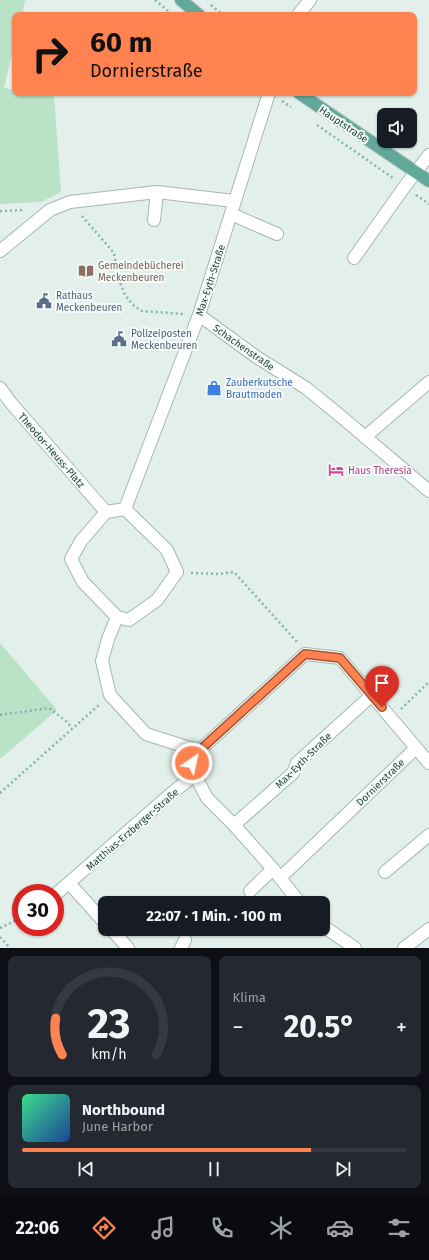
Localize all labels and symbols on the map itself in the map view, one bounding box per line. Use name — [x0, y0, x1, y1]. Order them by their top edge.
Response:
street label: Hauptstraße — [317, 104, 370, 146]
street label: Max-Eyth-Straße — [194, 243, 228, 318]
place label: Gemeindebücherei Meckenbeuren — [98, 260, 184, 284]
library icon: Gemeindebücherei Meckenbeuren — [77, 262, 95, 280]
place label: Rathaus Meckenbeuren — [56, 290, 122, 314]
public building icon: Rathaus Meckenbeuren — [35, 292, 53, 310]
street label: Schachenstraße — [210, 322, 276, 373]
place label: Polizeiposten Meckenbeuren — [131, 328, 197, 352]
public building icon: Polizeiposten Meckenbeuren — [110, 330, 128, 348]
place label: Zauberkutsche Brautmoden — [226, 377, 293, 401]
shop icon: Zauberkutsche Brautmoden — [205, 379, 223, 397]
street label: Theodor-Heuss-Platz — [16, 411, 87, 491]
hotel icon: Haus Theresia — [327, 461, 345, 479]
place label: Haus Theresia — [348, 465, 412, 477]
pin — [365, 666, 399, 707]
street label: Max-Eyth-Straße — [273, 730, 334, 791]
position arrow — [171, 742, 213, 784]
street label: Dornierstraße — [354, 757, 407, 809]
street label: Matthias-Erzberger-Straße — [84, 786, 181, 873]
speed limit sign: 30 — [12, 884, 64, 936]

